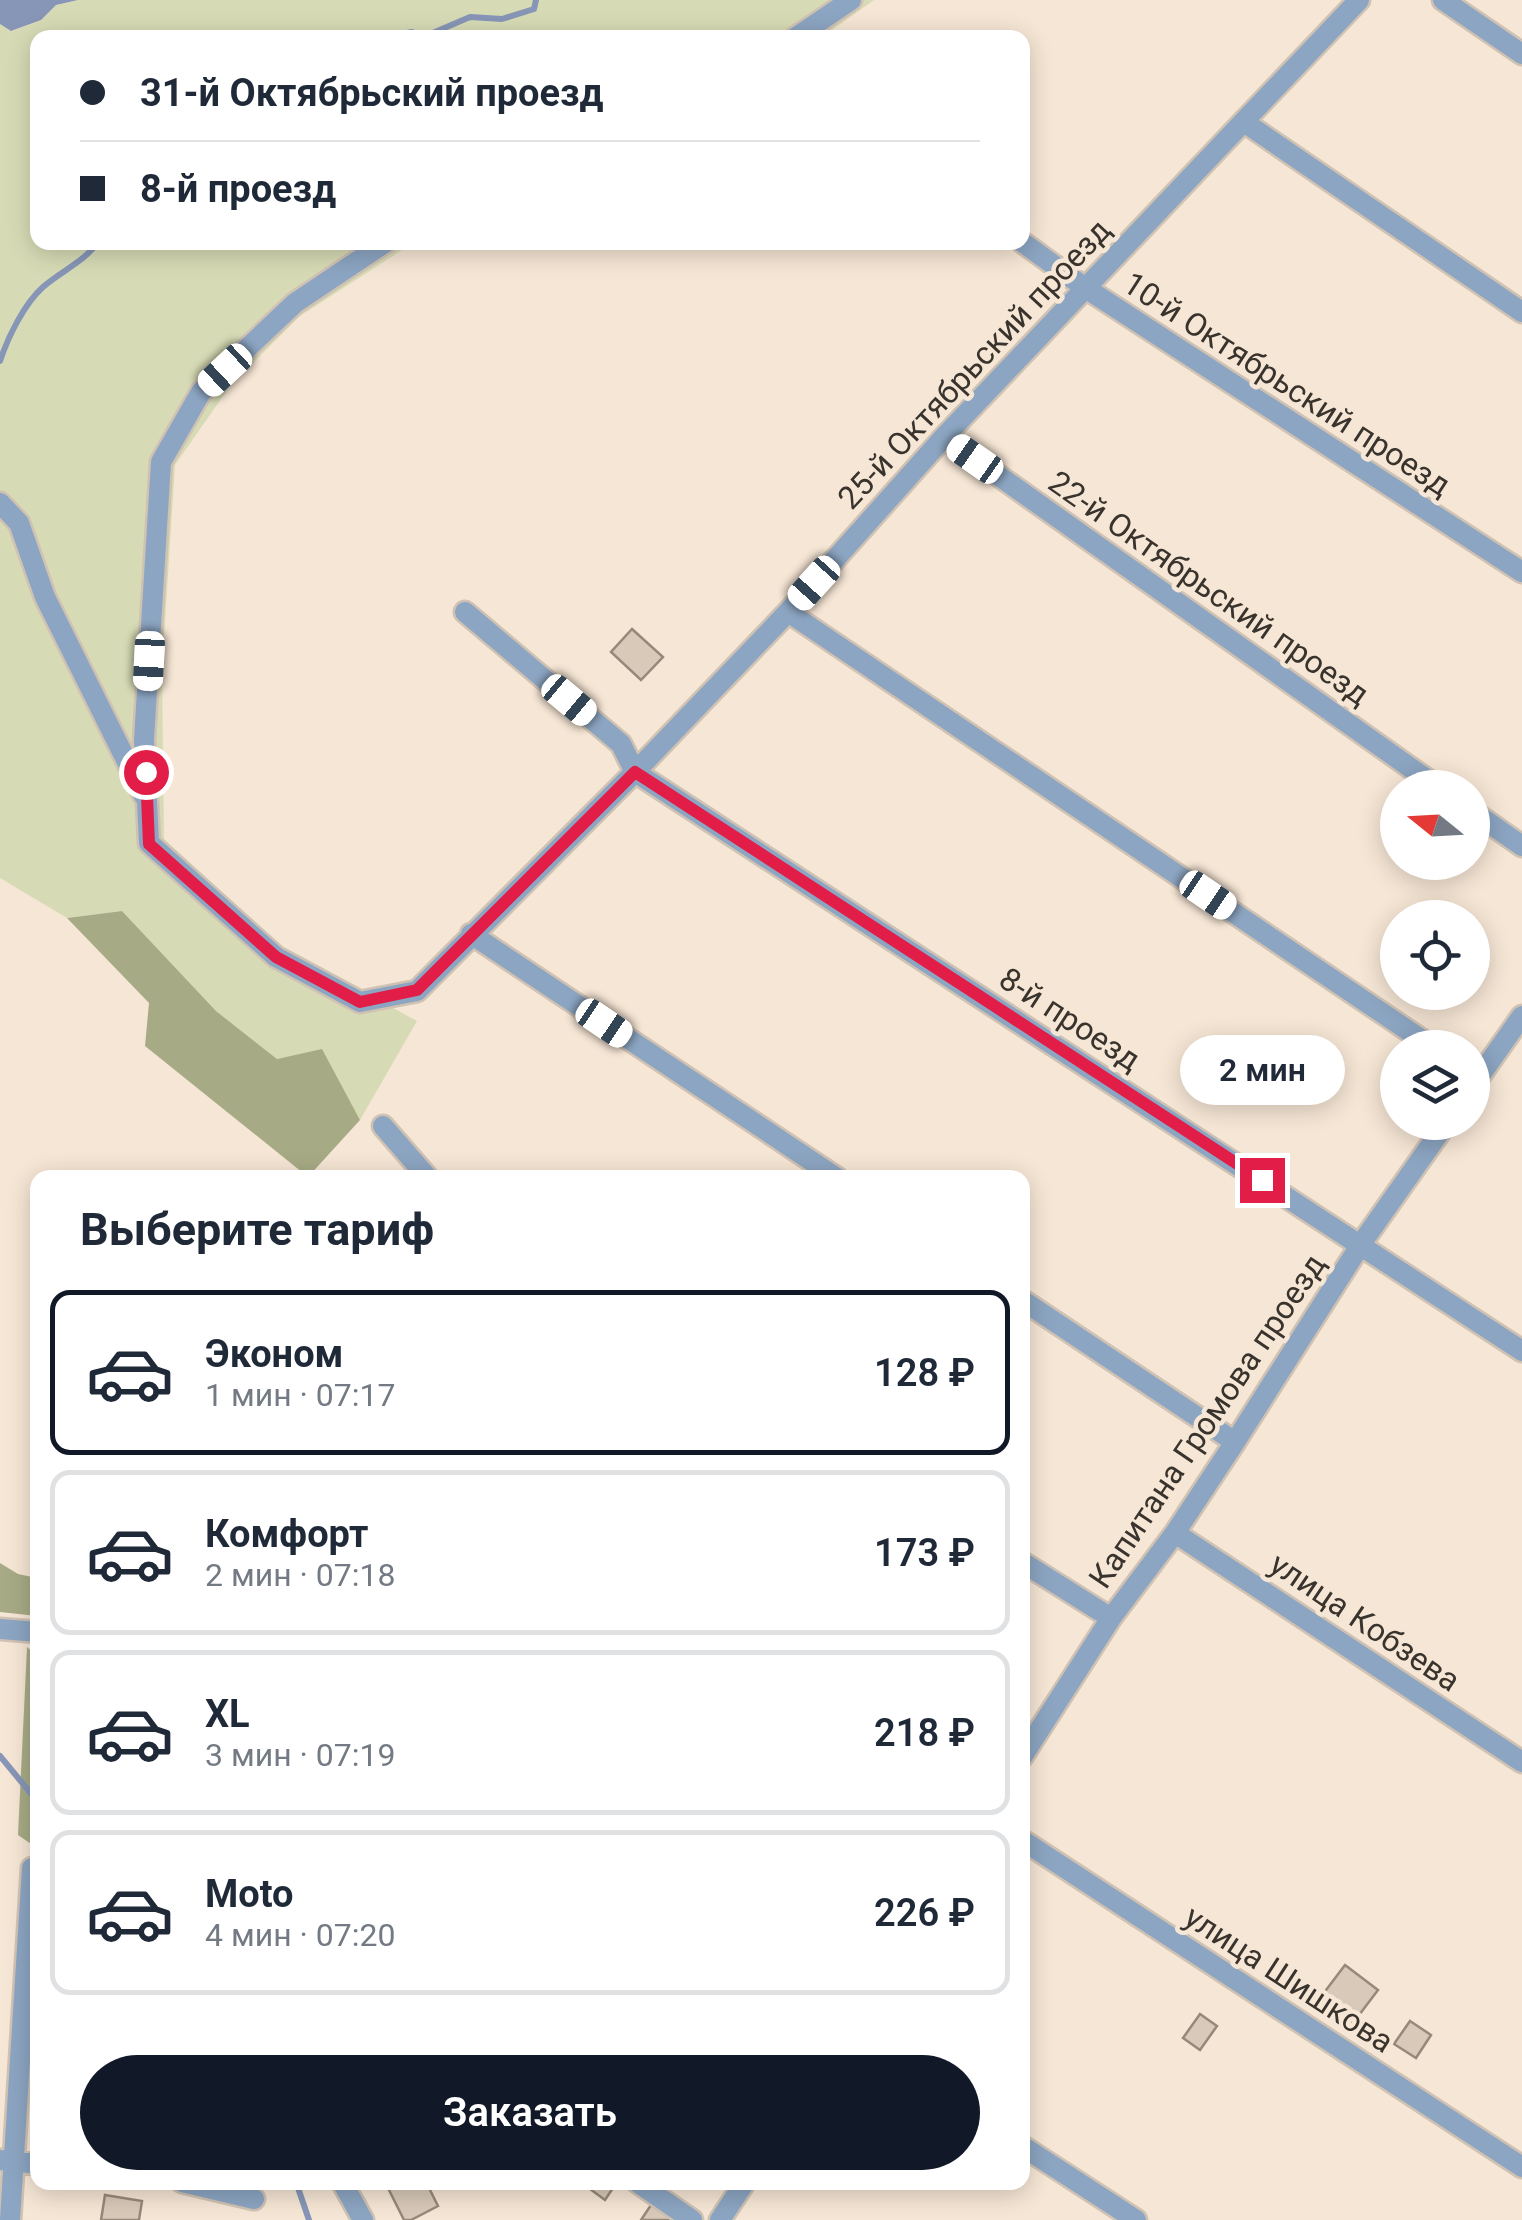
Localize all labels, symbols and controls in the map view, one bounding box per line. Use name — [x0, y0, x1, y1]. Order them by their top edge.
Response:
text: 31-й Октябрьский проезд — [140, 71, 604, 115]
text: 8-й проезд — [140, 167, 336, 211]
street label: 25-й Октябрьский проезд — [830, 211, 1118, 517]
street label: 10-й Октябрьский проезд — [1116, 264, 1458, 504]
car — [193, 339, 257, 401]
car — [942, 430, 1008, 488]
street label: 22-й Октябрьский проезд — [1041, 463, 1377, 713]
car — [783, 551, 845, 615]
car — [132, 630, 166, 692]
car — [536, 669, 602, 731]
route start — [124, 750, 169, 795]
north arrow — [1380, 770, 1490, 880]
map controls — [1380, 770, 1490, 1140]
car — [1175, 866, 1241, 924]
button: locate — [1380, 900, 1490, 1010]
street label: 8-й проезд — [992, 959, 1148, 1079]
car — [571, 994, 637, 1052]
button: layers — [1380, 1030, 1490, 1140]
callout: 2 мин — [1180, 1035, 1344, 1105]
text: 2 мин — [1219, 1051, 1306, 1089]
route end — [1240, 1158, 1285, 1203]
text: Выберите тариф — [80, 1203, 434, 1256]
street label: Капитана Громова проезд — [1081, 1247, 1333, 1595]
icon: car — [85, 1328, 175, 1418]
text: Эконом — [205, 1332, 343, 1376]
text: 128 ₽ — [874, 1351, 975, 1395]
text: 1 мин · 07:17 — [205, 1376, 396, 1414]
icon: car — [85, 1508, 175, 1598]
text: Комфорт — [205, 1512, 368, 1556]
text: 173 ₽ — [874, 1531, 975, 1575]
street label: улица Кобзева — [1263, 1545, 1467, 1699]
text: 2 мин · 07:18 — [205, 1556, 396, 1594]
icon: car — [85, 1688, 175, 1778]
text: XL — [205, 1692, 250, 1736]
text: 218 ₽ — [874, 1711, 975, 1755]
text: 3 мин · 07:19 — [205, 1736, 396, 1774]
icon: car — [85, 1868, 175, 1958]
text: Moto — [205, 1872, 294, 1916]
text: 226 ₽ — [874, 1891, 975, 1935]
street label: улица Шишкова — [1178, 1897, 1400, 2061]
text: 4 мин · 07:20 — [205, 1916, 396, 1954]
button: Заказать — [80, 2055, 980, 2170]

